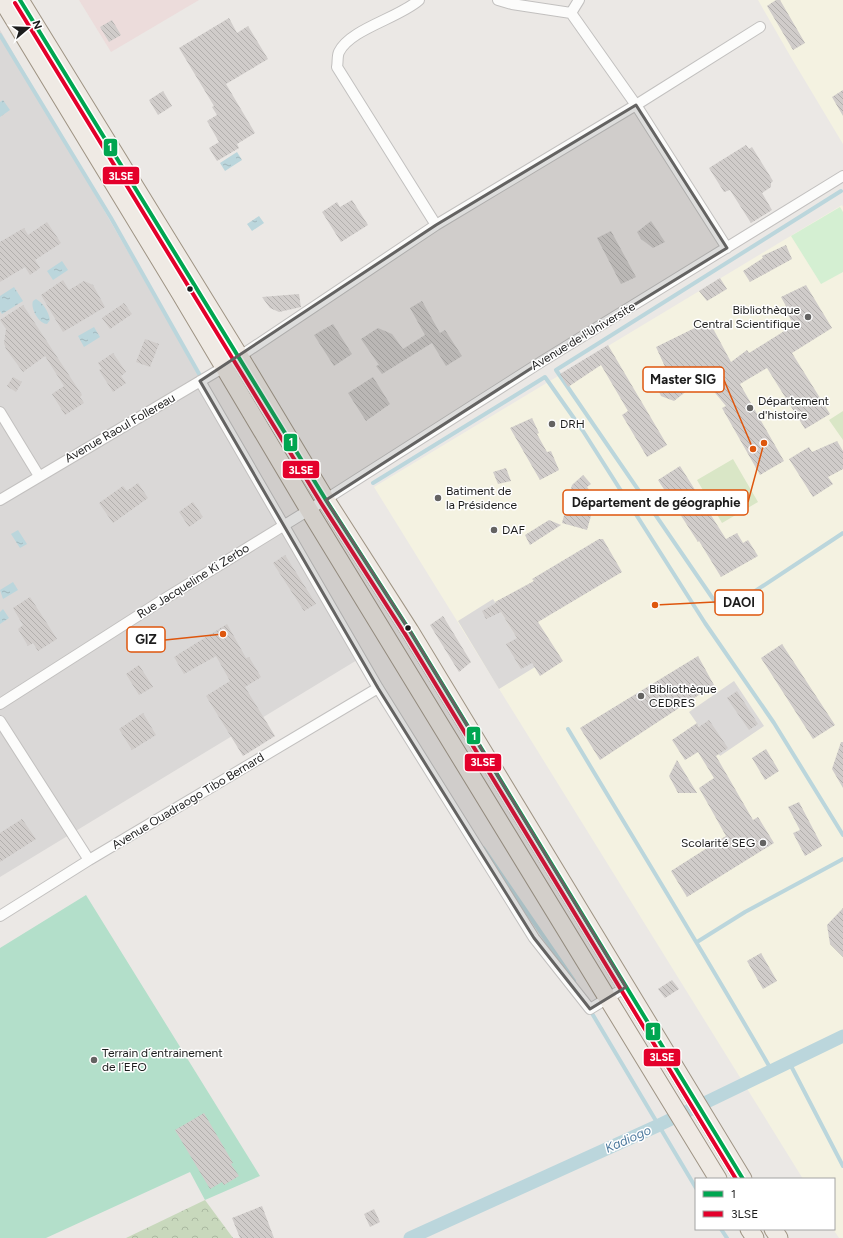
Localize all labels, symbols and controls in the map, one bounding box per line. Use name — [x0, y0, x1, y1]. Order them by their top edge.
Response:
north arrow — [8, 8, 48, 48]
text: N — [29, 19, 45, 31]
line badge: 1 — [103, 138, 118, 157]
text: 1 — [108, 141, 112, 154]
line badge: 3LSE — [102, 166, 140, 185]
text: 3LSE — [108, 170, 134, 183]
unlabelled marker — [185, 284, 195, 294]
street label: Avenue de l'Universite — [528, 299, 638, 373]
place label: Bibliothèque Central Scientifique — [693, 303, 800, 331]
marker: Bibliothèque Central Scientifique — [803, 312, 813, 322]
callout: Master SIG — [643, 367, 724, 392]
text: Master SIG — [650, 372, 716, 387]
street label: Avenue Raoul Follereau — [62, 391, 178, 465]
place label: Département d'histoire — [758, 394, 830, 422]
marker: Département d'histoire — [745, 403, 755, 413]
place label: DRH — [560, 417, 585, 431]
marker: DRH — [547, 419, 557, 429]
line badge: 1 — [283, 433, 298, 452]
text: 1 — [289, 436, 293, 449]
line badge: 3LSE — [282, 460, 320, 479]
text: 3LSE — [288, 464, 314, 477]
place label: Batiment de la Présidence — [446, 484, 517, 512]
callout: Département de géographie — [563, 490, 748, 515]
marker: Batiment de la Présidence — [433, 493, 443, 503]
text: Département de géographie — [572, 495, 740, 510]
place label: DAF — [502, 523, 525, 537]
marker: DAF — [489, 525, 499, 535]
street label: Rue Jacqueline Ki Zerbo — [134, 541, 252, 621]
callout: DAOI — [715, 590, 763, 615]
text: DAOI — [723, 595, 755, 610]
unlabelled marker — [403, 623, 413, 633]
callout: GIZ — [127, 627, 165, 652]
text: GIZ — [135, 632, 157, 647]
place label: Bibliothèque CEDRES — [649, 682, 717, 710]
marker: Bibliothèque CEDRES — [636, 691, 646, 701]
line badge: 1 — [466, 726, 481, 745]
text: 1 — [472, 730, 476, 743]
street label: Avenue Ouadraogo Tibo Bernard — [109, 750, 267, 852]
line badge: 3LSE — [464, 753, 502, 772]
text: 3LSE — [470, 756, 496, 769]
place label: Scolarité SEG — [681, 836, 755, 850]
marker: Scolarité SEG — [758, 838, 768, 848]
line badge: 1 — [645, 1022, 661, 1041]
text: 1 — [651, 1025, 655, 1038]
place label: Terrain d´entrainement de l´EFO — [102, 1046, 223, 1074]
line badge: 3LSE — [643, 1048, 681, 1067]
text: 3LSE — [649, 1051, 675, 1064]
marker: Terrain d´entrainement de l´EFO — [89, 1055, 99, 1065]
water label: Kadiogo — [603, 1122, 654, 1156]
legend — [695, 1178, 835, 1230]
text: 1 — [731, 1187, 736, 1201]
text: 3LSE — [731, 1207, 758, 1221]

